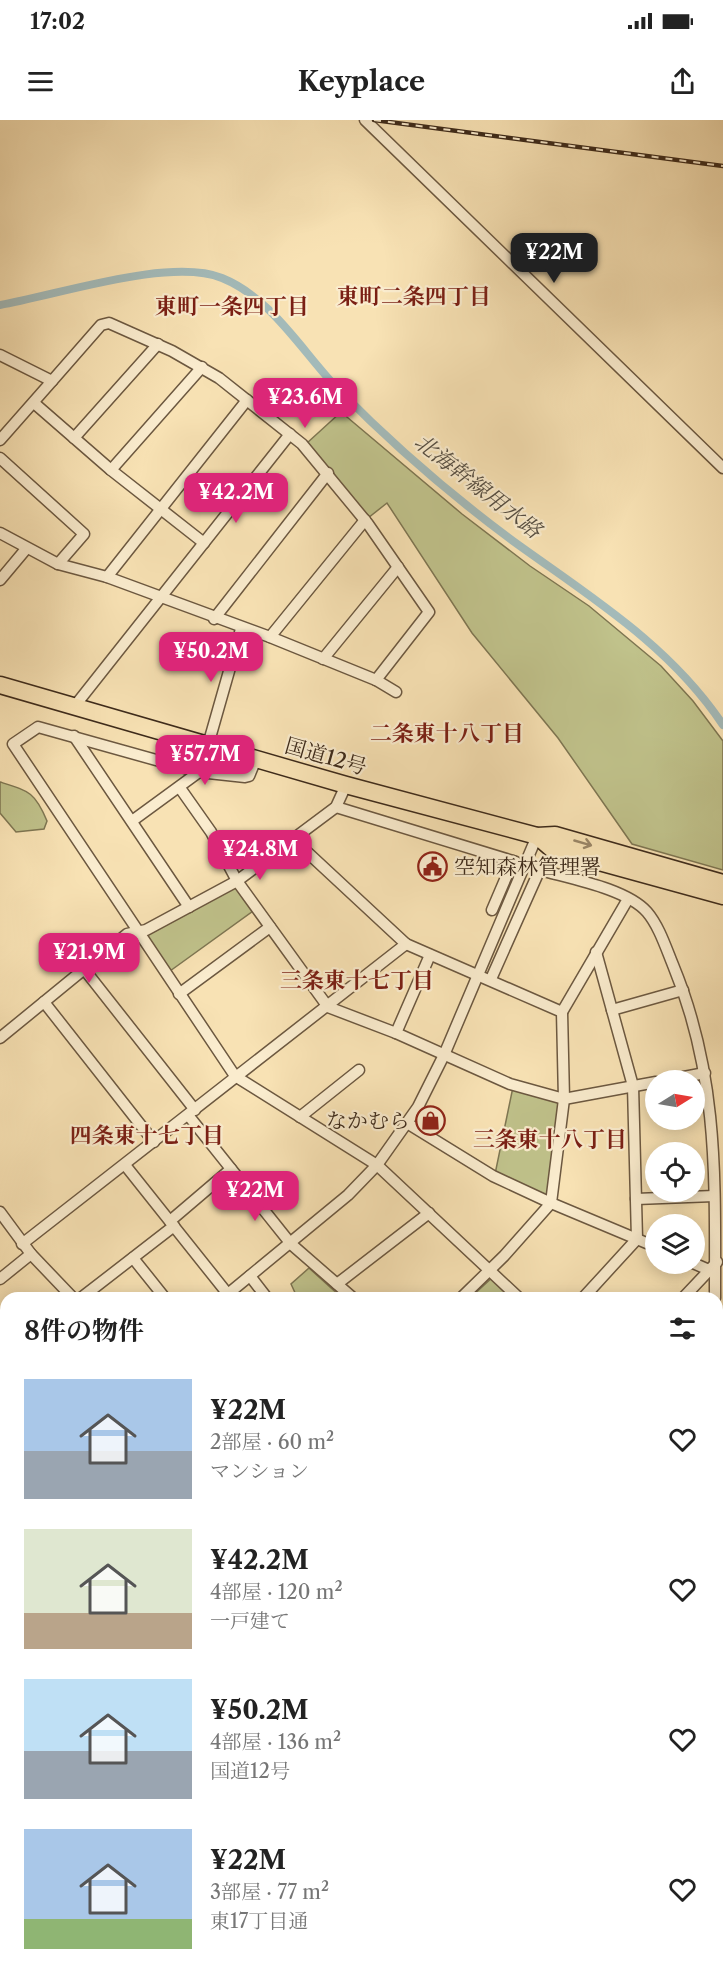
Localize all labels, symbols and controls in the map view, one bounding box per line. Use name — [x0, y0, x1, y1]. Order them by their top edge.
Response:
text: 17:02 — [30, 8, 85, 35]
icon: menu — [24, 65, 57, 98]
text: Keyplace — [298, 65, 425, 98]
icon: share — [666, 65, 699, 98]
pin: ¥22M — [518, 233, 590, 284]
text: ¥22M — [525, 240, 583, 264]
district label: 東町二条四丁目 — [337, 283, 491, 310]
district label: 東町一条四丁目 — [155, 293, 309, 320]
pin: ¥23.6M — [256, 378, 354, 429]
text: ¥23.6M — [267, 385, 343, 409]
water label: 北海幹線用水路 — [409, 428, 549, 545]
pin: ¥42.2M — [187, 473, 285, 524]
text: ¥42.2M — [198, 480, 274, 504]
pin: ¥50.2M — [162, 632, 260, 683]
text: ¥50.2M — [173, 639, 249, 663]
district label: 二条東十八丁目 — [370, 720, 524, 747]
street label: 国道12号 — [282, 732, 370, 780]
pin: ¥57.7M — [156, 735, 254, 786]
text: ¥57.7M — [169, 742, 241, 766]
pin: ¥24.8M — [211, 830, 309, 881]
text: ¥24.8M — [222, 837, 298, 861]
one-way arrow — [573, 838, 592, 849]
public building icon: 空知森林管理署 — [417, 850, 449, 882]
place label: 空知森林管理署 — [454, 854, 601, 879]
pin: ¥21.9M — [40, 933, 138, 984]
text: ¥21.9M — [53, 940, 125, 964]
district label: 三条東十七丁目 — [280, 967, 434, 994]
north arrow — [645, 1070, 705, 1130]
map controls — [645, 1070, 705, 1274]
shop icon: なかむら — [415, 1104, 447, 1136]
place label: なかむら — [326, 1108, 410, 1133]
district label: 四条東十七丁目 — [70, 1122, 224, 1149]
district label: 三条東十八丁目 — [473, 1126, 627, 1153]
button: locate — [645, 1142, 705, 1202]
pin: ¥22M — [219, 1171, 291, 1222]
text: ¥22M — [226, 1178, 284, 1202]
button: layers — [645, 1214, 705, 1274]
icon: filters — [666, 1312, 699, 1345]
text: 8件の物件 — [24, 1315, 144, 1347]
text: ¥22M — [210, 1394, 286, 1426]
icon: home — [72, 1403, 144, 1475]
icon: heart — [666, 1423, 699, 1456]
text: 2部屋 · 60 m² — [210, 1430, 334, 1454]
text: マンション — [210, 1459, 309, 1483]
text: ¥42.2M — [210, 1544, 309, 1576]
icon: home — [72, 1553, 144, 1625]
icon: heart — [666, 1573, 699, 1606]
text: 4部屋 · 120 m² — [210, 1580, 343, 1604]
text: 一戸建て — [210, 1609, 290, 1633]
text: ¥50.2M — [210, 1694, 309, 1726]
icon: home — [72, 1703, 144, 1775]
icon: heart — [666, 1723, 699, 1756]
text: 4部屋 · 136 m² — [210, 1730, 341, 1754]
text: 国道12号 — [210, 1759, 290, 1783]
text: ¥22M — [210, 1844, 286, 1876]
icon: home — [72, 1853, 144, 1925]
icon: heart — [666, 1873, 699, 1906]
text: 3部屋 · 77 m² — [210, 1880, 329, 1904]
text: 東17丁目通 — [210, 1909, 308, 1933]

